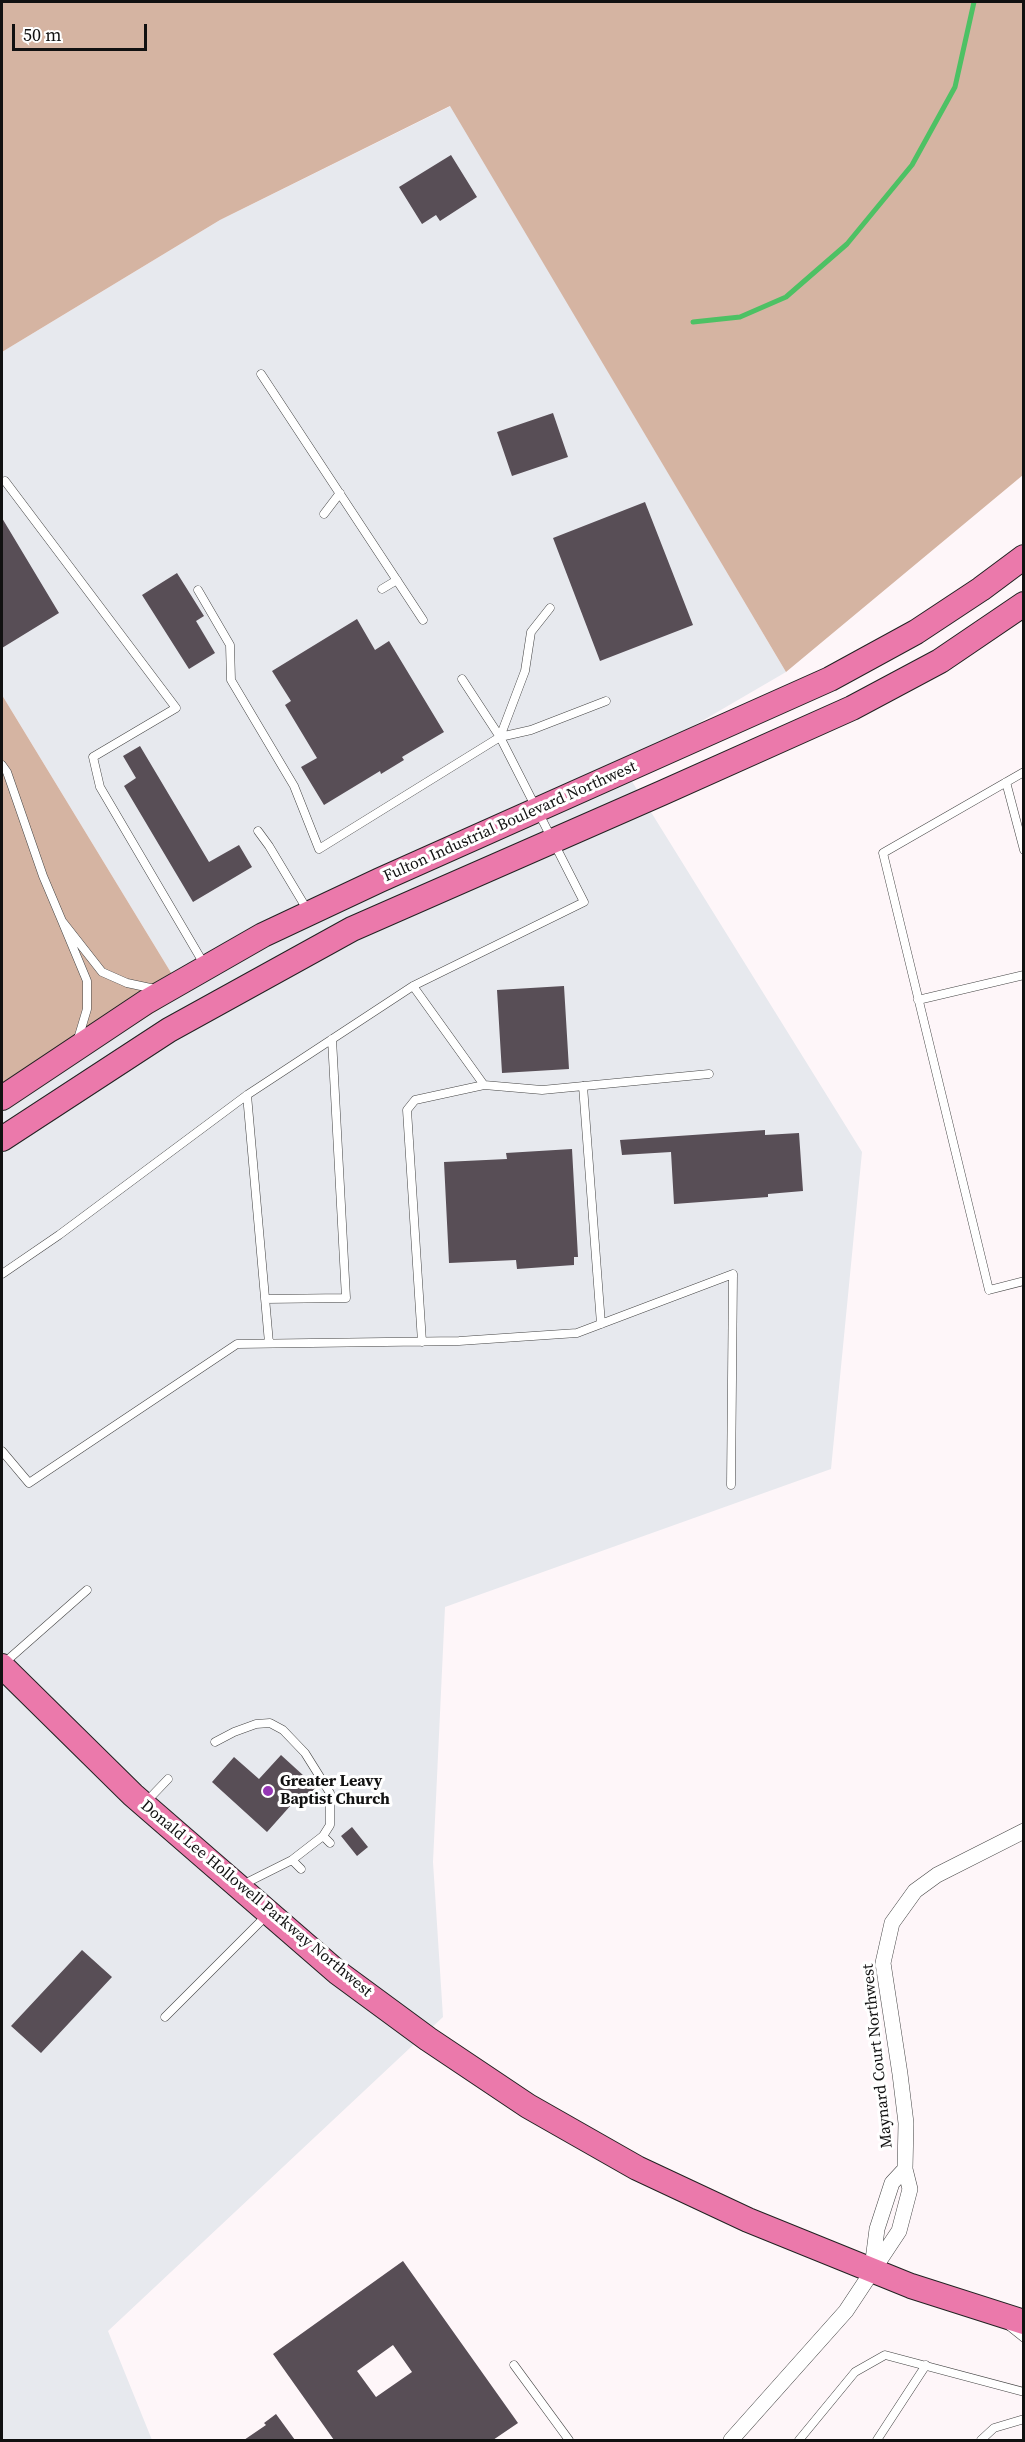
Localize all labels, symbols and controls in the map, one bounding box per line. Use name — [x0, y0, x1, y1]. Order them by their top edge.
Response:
scale bar — [15, 12, 150, 50]
text: 50 m — [23, 22, 61, 47]
street label: Fulton Industrial Boulevard Northwest — [381, 757, 639, 887]
place label: Greater Leavy Baptist Church — [280, 1772, 390, 1810]
marker: Greater Leavy Baptist Church — [261, 1784, 275, 1798]
street label: Donald Lee Hollowell Parkway Northwest — [136, 1796, 376, 2002]
street label: Maynard Court Northwest — [859, 1963, 897, 2149]

